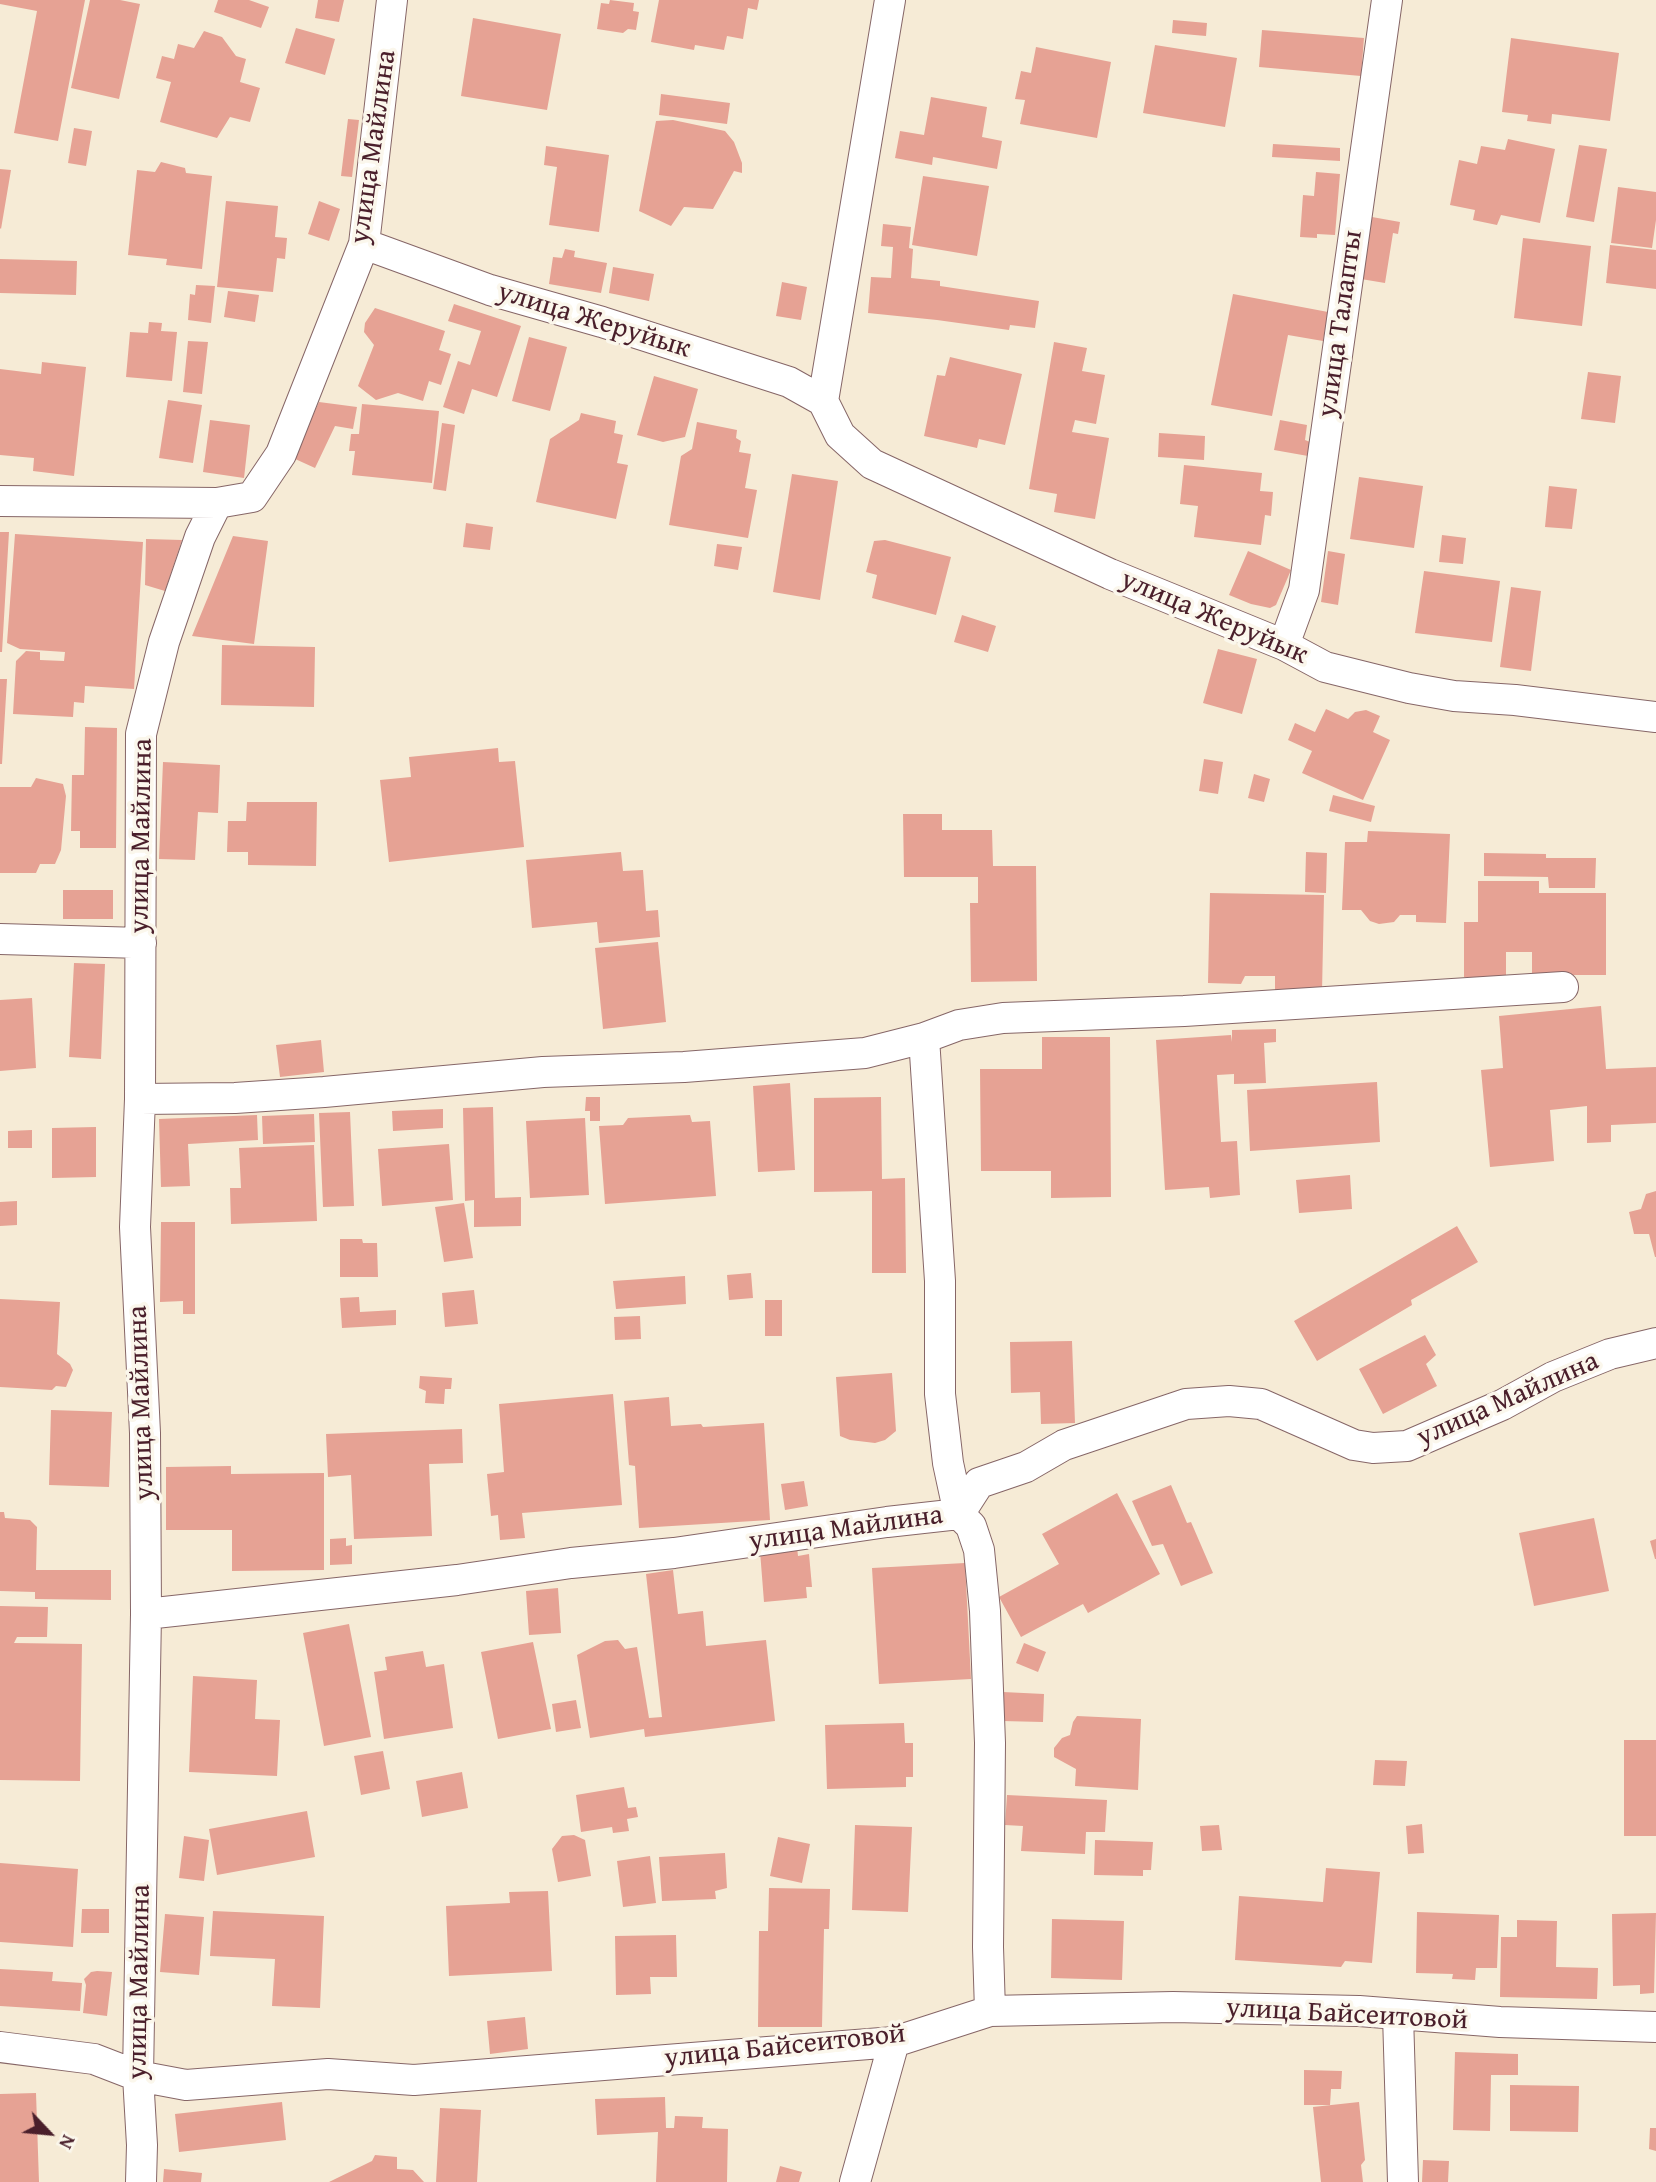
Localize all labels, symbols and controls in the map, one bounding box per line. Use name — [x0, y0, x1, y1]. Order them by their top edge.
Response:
street label: улица Майлина — [344, 48, 404, 246]
street label: улица Талапты — [1311, 228, 1371, 420]
street label: улица Жеруйык — [493, 276, 695, 366]
street label: улица Жеруйык — [1115, 563, 1313, 673]
street label: улица Майлина — [123, 738, 161, 934]
street label: улица Майлина — [122, 1305, 162, 1501]
street label: улица Майлина — [1412, 1345, 1604, 1455]
street label: улица Майлина — [747, 1499, 945, 1559]
street label: улица Майлина — [121, 1884, 159, 2080]
street label: улица Байсеитовой — [1225, 1992, 1469, 2038]
street label: улица Байсеитовой — [663, 2018, 907, 2076]
north arrow — [14, 2098, 84, 2168]
text: N — [53, 2130, 83, 2154]

